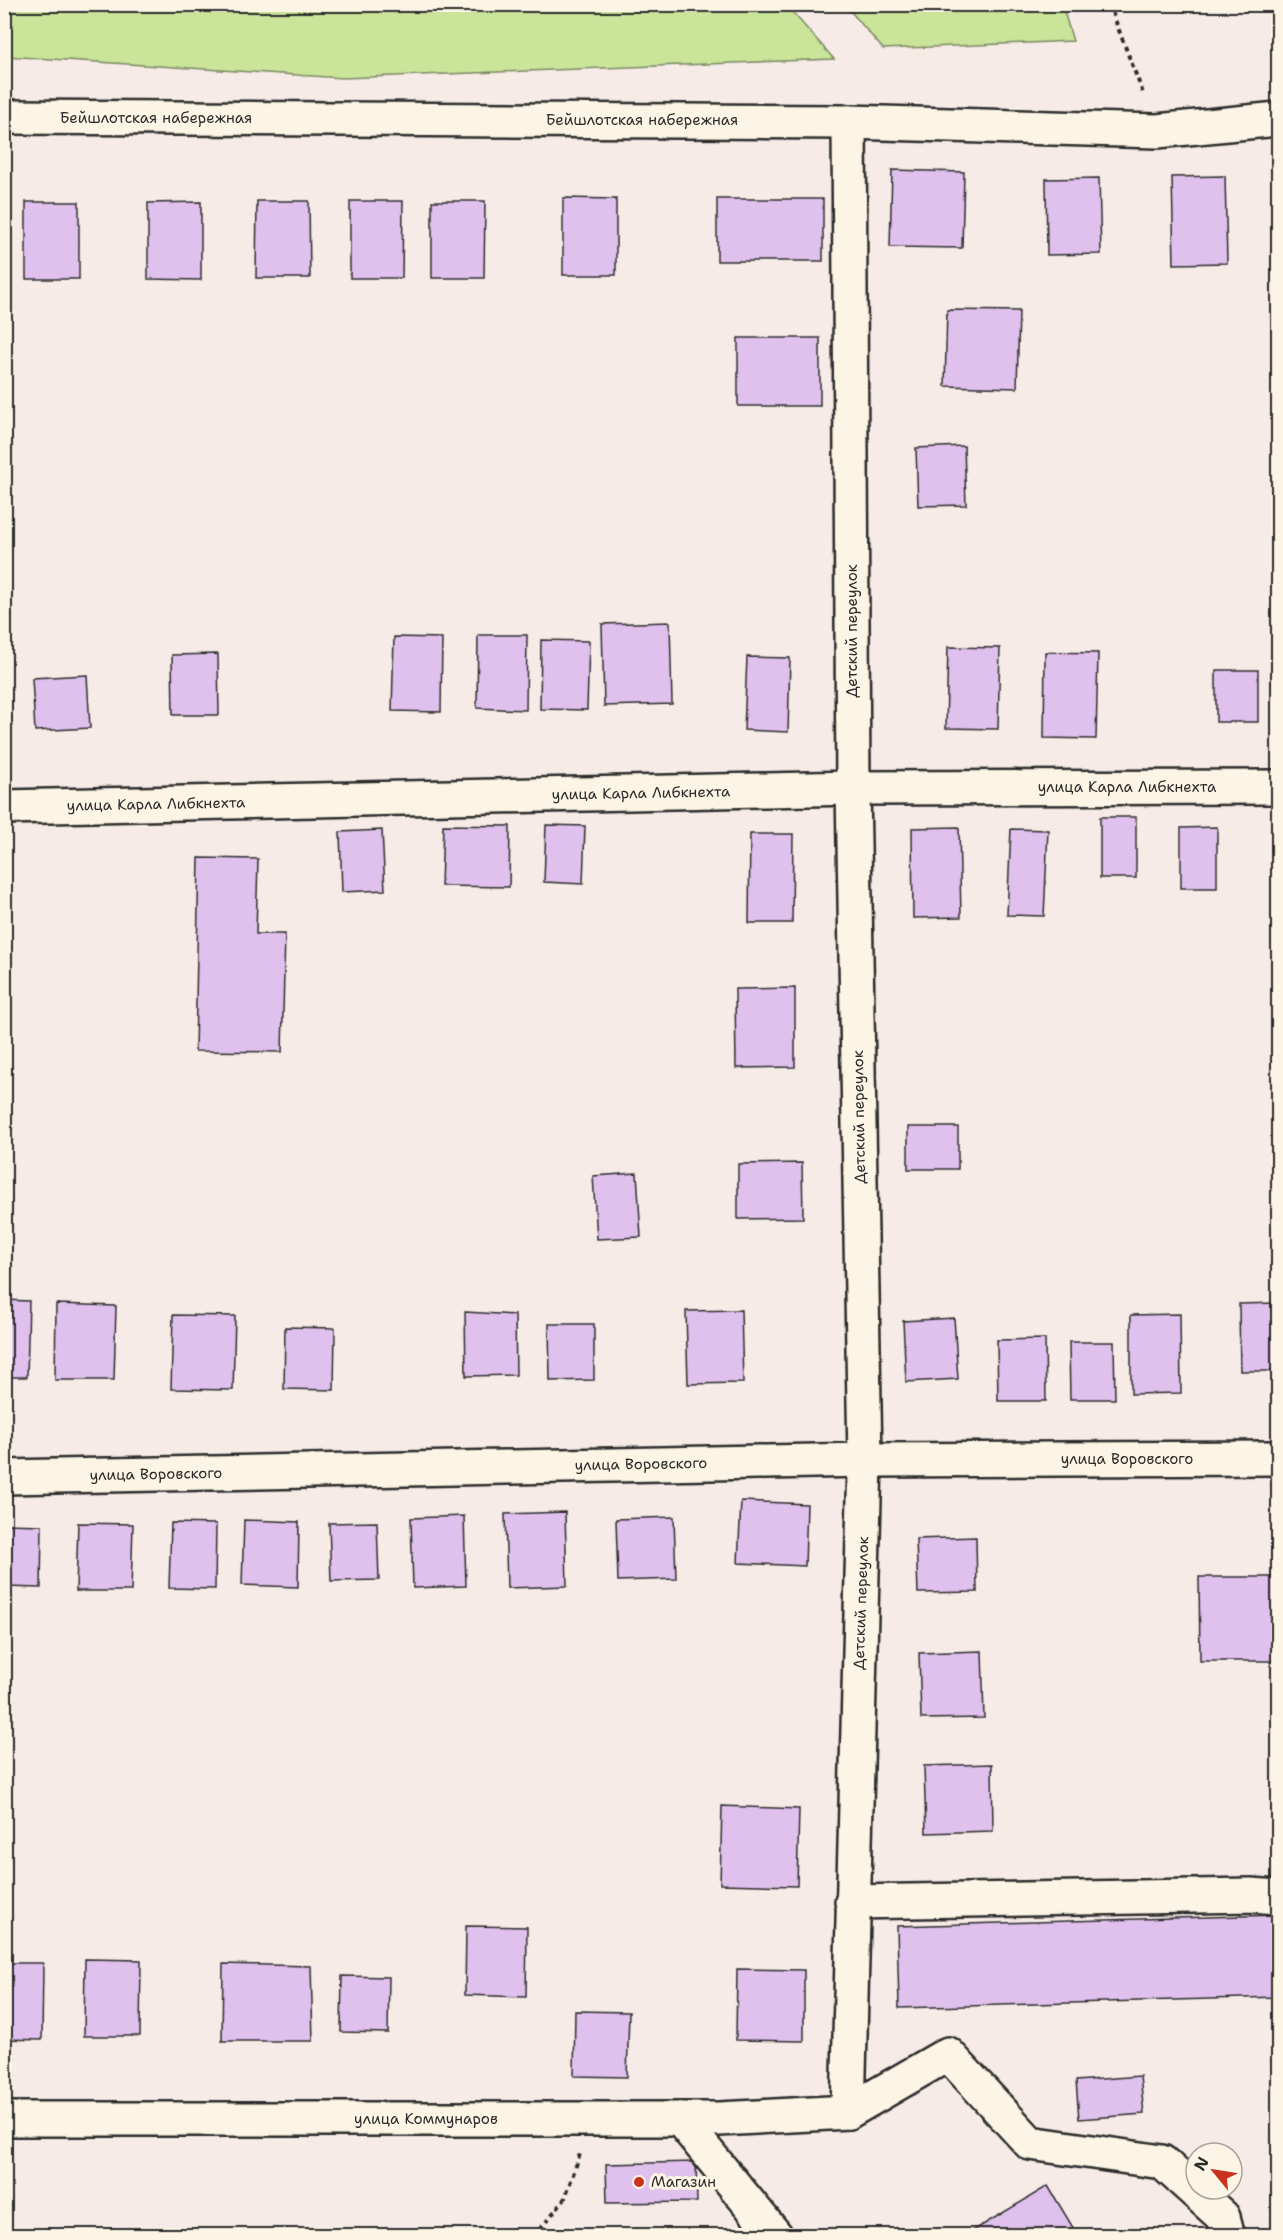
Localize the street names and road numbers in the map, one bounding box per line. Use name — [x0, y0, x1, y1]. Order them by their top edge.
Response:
street label: Бейшлотская набережная — [60, 108, 252, 128]
street label: Бейшлотская набережная — [546, 110, 738, 130]
street label: Детский переулок — [842, 564, 862, 698]
street label: улица Карла Либкнехта — [1038, 777, 1217, 797]
street label: улица Карла Либкнехта — [552, 781, 731, 805]
street label: улица Карла Либкнехта — [67, 792, 246, 816]
street label: Детский переулок — [848, 1050, 870, 1184]
street label: улица Воровского — [1061, 1449, 1193, 1469]
street label: улица Воровского — [574, 1453, 708, 1475]
street label: улица Воровского — [89, 1463, 223, 1485]
street label: Детский переулок — [849, 1536, 873, 1670]
street label: улица Коммунаров — [354, 2109, 498, 2129]

